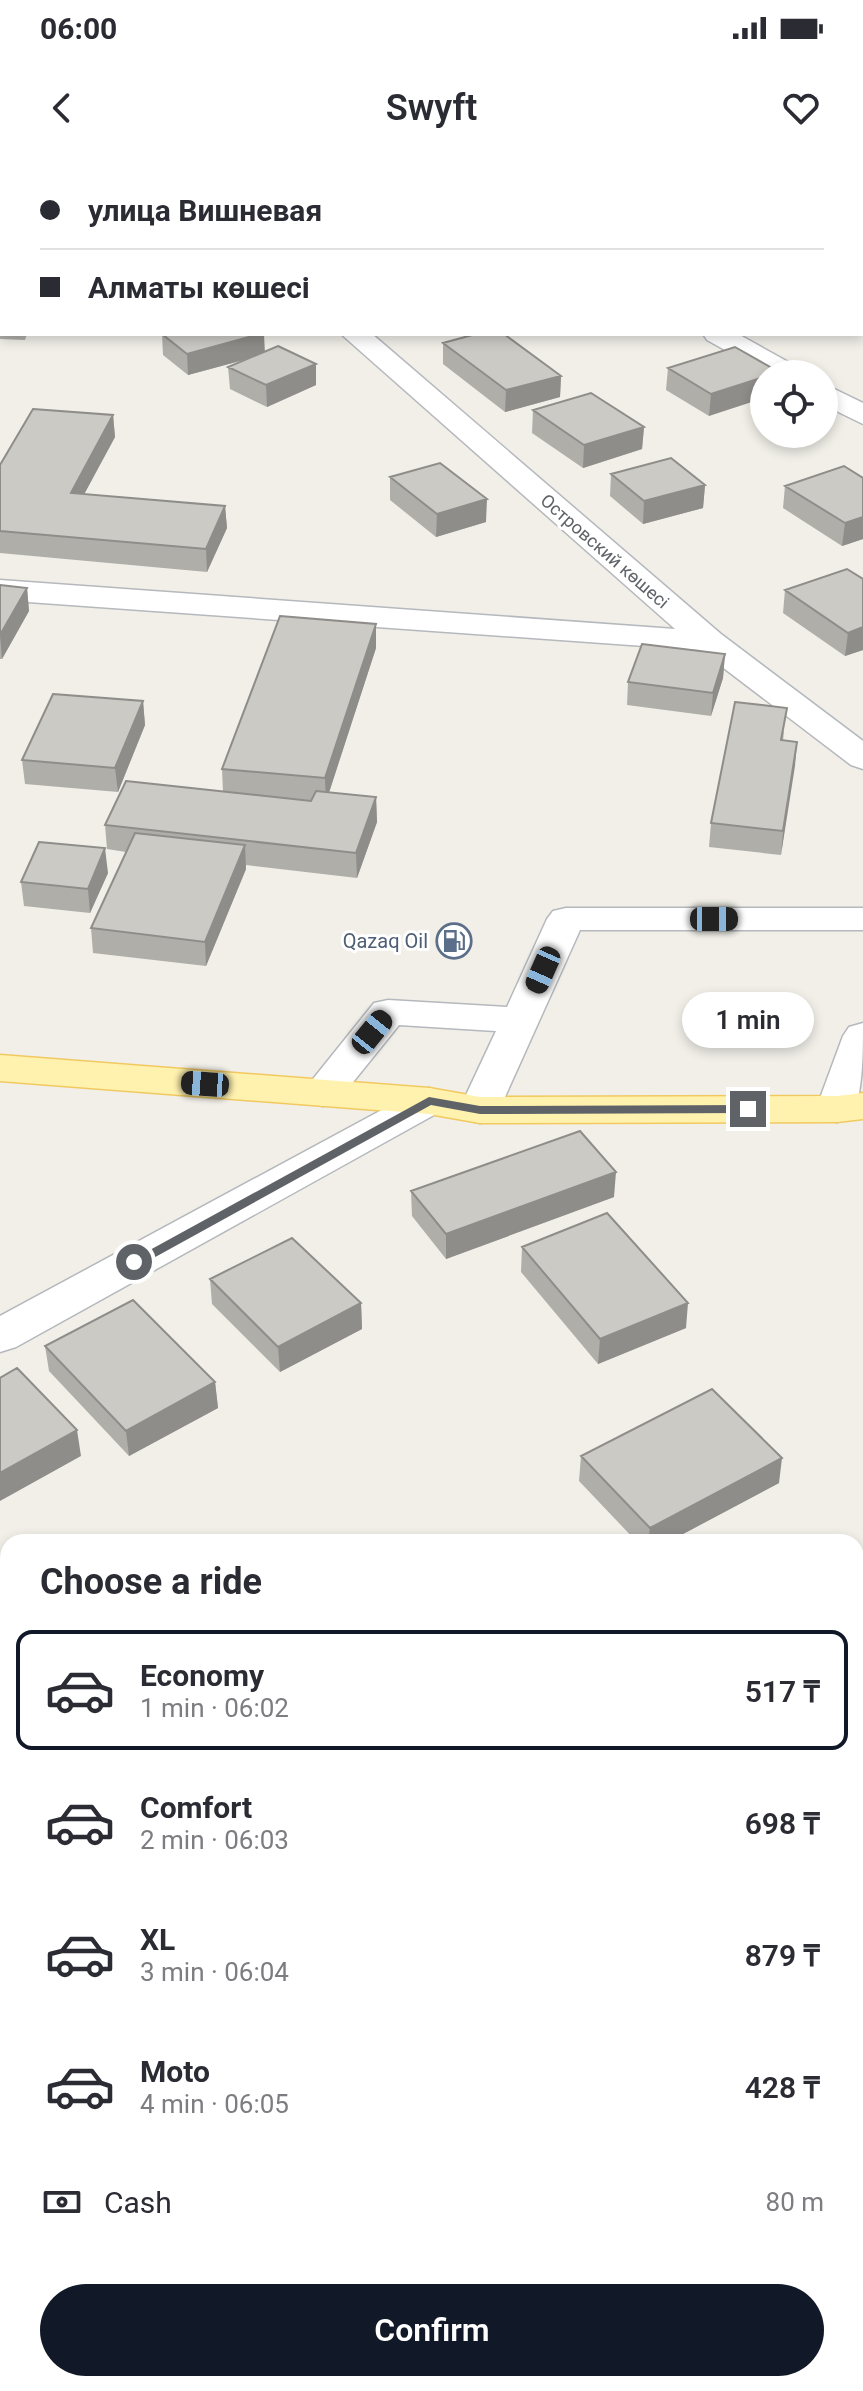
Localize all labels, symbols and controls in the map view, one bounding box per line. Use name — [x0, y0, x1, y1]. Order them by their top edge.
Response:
text: 06:00 — [40, 11, 117, 46]
icon: back — [40, 86, 84, 130]
icon: heart — [779, 86, 823, 130]
text: Swyft — [386, 87, 477, 129]
text: улица Вишневая — [88, 193, 322, 228]
text: Алматы көшесі — [88, 270, 310, 305]
map controls — [750, 360, 838, 448]
button: locate — [750, 360, 838, 448]
street label: Островский көшесі — [537, 490, 673, 612]
car — [690, 907, 738, 931]
fuel station icon: Qazaq Oil — [435, 922, 473, 960]
place label: Qazaq Oil — [343, 929, 428, 953]
car — [522, 943, 564, 997]
callout: 1 min — [682, 993, 814, 1049]
text: 1 min — [715, 1005, 781, 1035]
car — [348, 1006, 396, 1058]
car — [180, 1070, 230, 1098]
route end — [730, 1091, 766, 1127]
route start — [116, 1244, 152, 1280]
text: Choose a ride — [40, 1561, 262, 1603]
icon: car — [44, 1654, 116, 1726]
text: Economy — [140, 1658, 264, 1693]
text: 517 ₸ — [745, 1674, 820, 1709]
text: 1 min · 06:02 — [140, 1693, 289, 1723]
icon: car — [44, 1786, 116, 1858]
text: Comfort — [140, 1790, 252, 1825]
text: 698 ₸ — [745, 1806, 820, 1841]
text: 2 min · 06:03 — [140, 1825, 289, 1855]
icon: car — [44, 1918, 116, 1990]
text: XL — [140, 1922, 175, 1957]
text: 879 ₸ — [745, 1938, 820, 1973]
text: 3 min · 06:04 — [140, 1957, 289, 1987]
icon: car — [44, 2050, 116, 2122]
text: Moto — [140, 2054, 210, 2089]
text: 428 ₸ — [745, 2070, 820, 2105]
text: 4 min · 06:05 — [140, 2089, 289, 2119]
icon: cash — [40, 2180, 84, 2224]
text: Cash — [104, 2185, 172, 2220]
text: 80 m — [766, 2187, 824, 2217]
button: Confirm — [40, 2284, 824, 2376]

